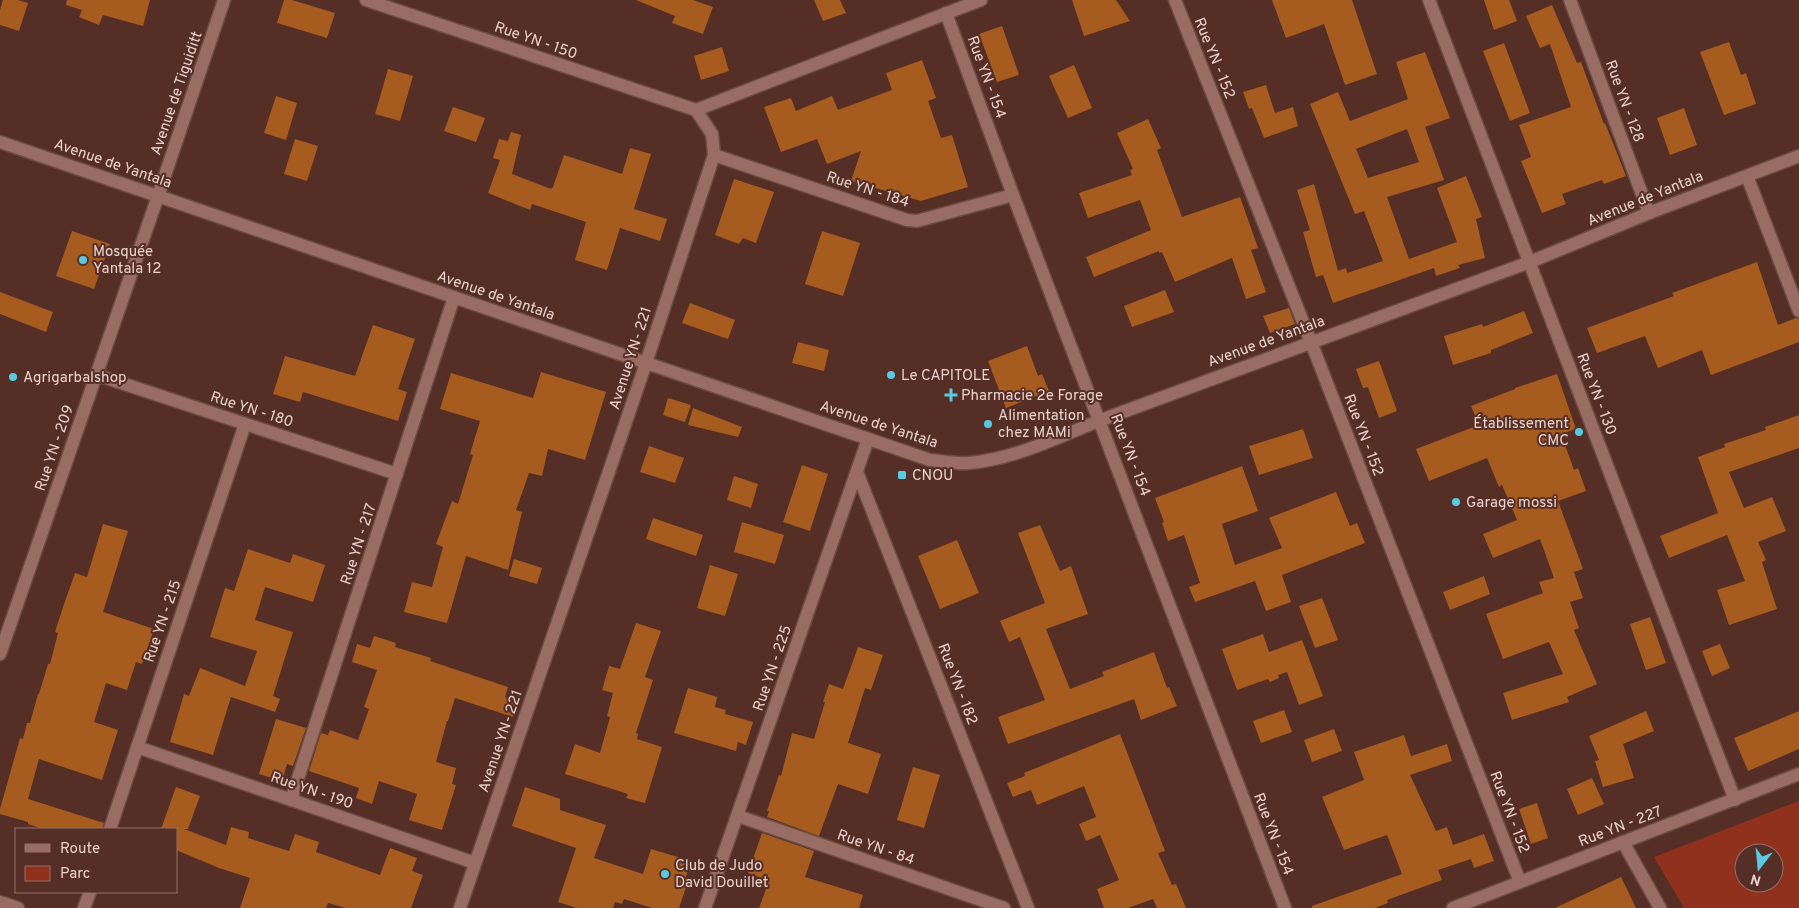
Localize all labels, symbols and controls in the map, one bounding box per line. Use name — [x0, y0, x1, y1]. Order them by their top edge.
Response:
street label: Rue YN - 152 — [1189, 15, 1239, 102]
street label: Rue YN - 150 — [491, 18, 580, 64]
street label: Avenue de Tiguiditt — [147, 29, 208, 158]
street label: Rue YN - 154 — [962, 34, 1009, 121]
street label: Rue YN - 128 — [1600, 58, 1647, 145]
street label: Avenue de Yantala — [51, 135, 174, 193]
street label: Rue YN - 184 — [824, 168, 911, 213]
street label: Avenue de Yantala — [1585, 168, 1706, 231]
place label: Mosquée Yantala 12 — [93, 243, 161, 279]
marker: Mosquée Yantala 12 — [77, 254, 89, 266]
street label: Avenue de Yantala — [434, 267, 557, 325]
street label: Avenue YN- 221 — [606, 305, 657, 412]
street label: Avenue de Yantala — [1205, 312, 1328, 372]
street label: Rue YN - 130 — [1571, 351, 1620, 438]
place label: Le CAPITOLE — [901, 367, 990, 386]
place label: Agrigarbalshop — [23, 369, 126, 388]
marker: Le CAPITOLE — [885, 369, 897, 381]
marker: Agrigarbalshop — [7, 371, 19, 383]
place label: Pharmacie 2e Forage — [961, 387, 1103, 406]
street label: Rue YN - 180 — [208, 388, 296, 433]
marker: Pharmacie 2e Forage — [945, 389, 957, 401]
street label: Rue YN - 152 — [1338, 392, 1387, 479]
street label: Avenue de Yantala — [817, 397, 940, 453]
street label: Rue YN - 209 — [32, 403, 79, 494]
place label: Alimentation chez MAMi — [998, 407, 1084, 443]
street label: Rue YN - 154 — [1105, 412, 1154, 499]
place label: Établissement CMC — [1473, 414, 1569, 451]
marker: Alimentation chez MAMi — [982, 418, 994, 430]
marker: Établissement CMC — [1573, 426, 1585, 438]
place label: CNOU — [912, 467, 953, 486]
marker: CNOU — [896, 469, 908, 481]
place label: Garage mossi — [1466, 494, 1557, 513]
marker: Garage mossi — [1450, 496, 1462, 508]
street label: Rue YN - 217 — [337, 501, 382, 588]
street label: Rue YN - 215 — [140, 578, 186, 665]
street label: Rue YN - 225 — [750, 623, 797, 714]
street label: Rue YN - 182 — [932, 641, 981, 728]
street label: Avenue YN- 221 — [475, 688, 528, 795]
street label: Rue YN - 190 — [268, 768, 355, 814]
street label: Rue YN - 152 — [1484, 769, 1533, 856]
street label: Rue YN - 154 — [1248, 791, 1297, 878]
street label: Rue YN - 227 — [1576, 803, 1665, 852]
street label: Rue YN - 84 — [834, 826, 917, 871]
legend — [15, 828, 178, 893]
text: Route — [60, 840, 100, 859]
north arrow — [1734, 843, 1784, 893]
place label: Club de Judo David Douillet — [675, 857, 768, 893]
text: Parc — [60, 865, 90, 884]
marker: Club de Judo David Douillet — [659, 868, 671, 880]
text: N — [1749, 869, 1763, 889]

